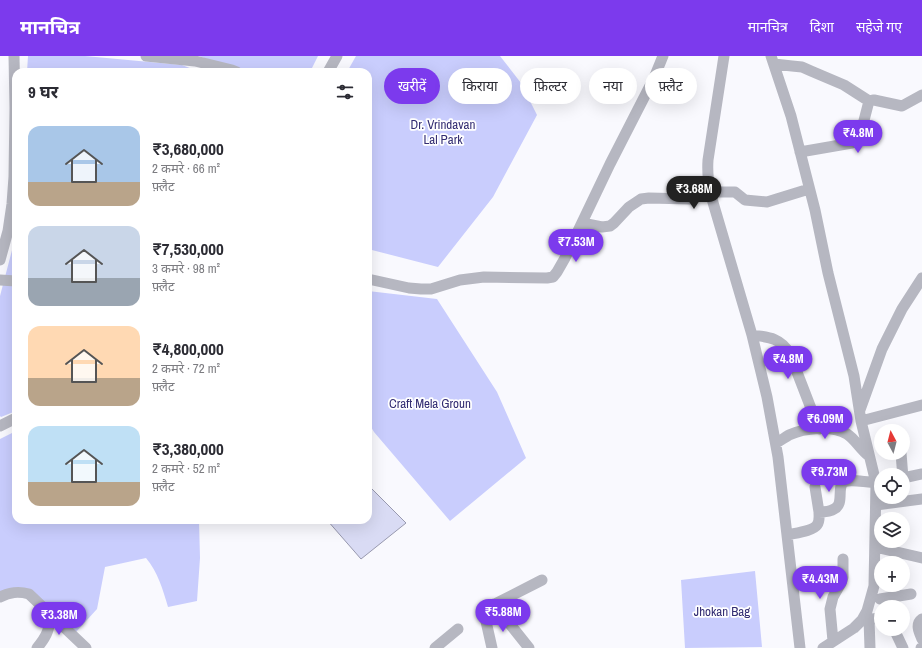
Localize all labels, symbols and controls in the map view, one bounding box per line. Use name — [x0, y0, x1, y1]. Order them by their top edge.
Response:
text: मानचित्र — [20, 14, 80, 40]
text: मानचित्र — [748, 18, 788, 36]
text: दिशा — [810, 18, 834, 36]
text: सहेजे गए — [856, 18, 902, 36]
chip: खरीदें — [384, 68, 440, 104]
chip: किराया — [448, 68, 512, 104]
chip: फ़िल्टर — [520, 68, 581, 104]
chip: नया — [589, 68, 637, 104]
chip: फ़्लैट — [645, 68, 697, 104]
text: 9 घर — [28, 80, 58, 103]
icon: filters — [334, 81, 356, 103]
park label: Dr. Vrindavan Lal Park — [411, 116, 475, 148]
pin: ₹4.8M — [830, 120, 886, 154]
text: ₹4.8M — [842, 124, 874, 141]
text: ₹3,680,000 — [152, 137, 224, 160]
icon: home — [60, 142, 108, 190]
text: 2 कमरे · 66 m² — [152, 160, 220, 177]
pin: ₹3.68M — [661, 176, 727, 210]
text: फ़्लैट — [152, 178, 175, 195]
text: ₹3.68M — [675, 180, 713, 197]
pin: ₹7.53M — [543, 229, 609, 263]
text: ₹7.53M — [557, 233, 595, 250]
text: ₹7,530,000 — [152, 237, 224, 260]
icon: home — [60, 242, 108, 290]
text: 3 कमरे · 98 m² — [152, 260, 220, 277]
text: फ़्लैट — [152, 278, 175, 295]
text: ₹4,800,000 — [152, 337, 224, 360]
icon: home — [60, 342, 108, 390]
pin: ₹4.8M — [760, 346, 816, 380]
text: ₹4.8M — [772, 350, 804, 367]
text: 2 कमरे · 72 m² — [152, 360, 220, 377]
text: फ़्लैट — [152, 378, 175, 395]
park label: Craft Mela Groun — [389, 395, 471, 412]
pin: ₹6.09M — [792, 406, 858, 440]
text: ₹6.09M — [806, 410, 844, 427]
north arrow — [874, 424, 910, 460]
map controls — [874, 424, 910, 636]
text: ₹3,380,000 — [152, 437, 224, 460]
icon: home — [60, 442, 108, 490]
pin: ₹9.73M — [796, 459, 862, 493]
text: 2 कमरे · 52 m² — [152, 460, 220, 477]
text: ₹9.73M — [810, 463, 848, 480]
button: locate — [874, 468, 910, 504]
text: फ़्लैट — [152, 478, 175, 495]
button: layers — [874, 512, 910, 548]
button: + — [874, 556, 910, 592]
pin: ₹4.43M — [787, 566, 853, 600]
text: ₹4.43M — [801, 570, 839, 587]
pin: ₹5.88M — [470, 599, 536, 633]
button: − — [874, 600, 910, 636]
pin: ₹3.38M — [26, 602, 92, 636]
text: ₹5.88M — [484, 603, 522, 620]
park label: Jhokan Bag — [694, 603, 750, 620]
text: ₹3.38M — [40, 606, 78, 623]

